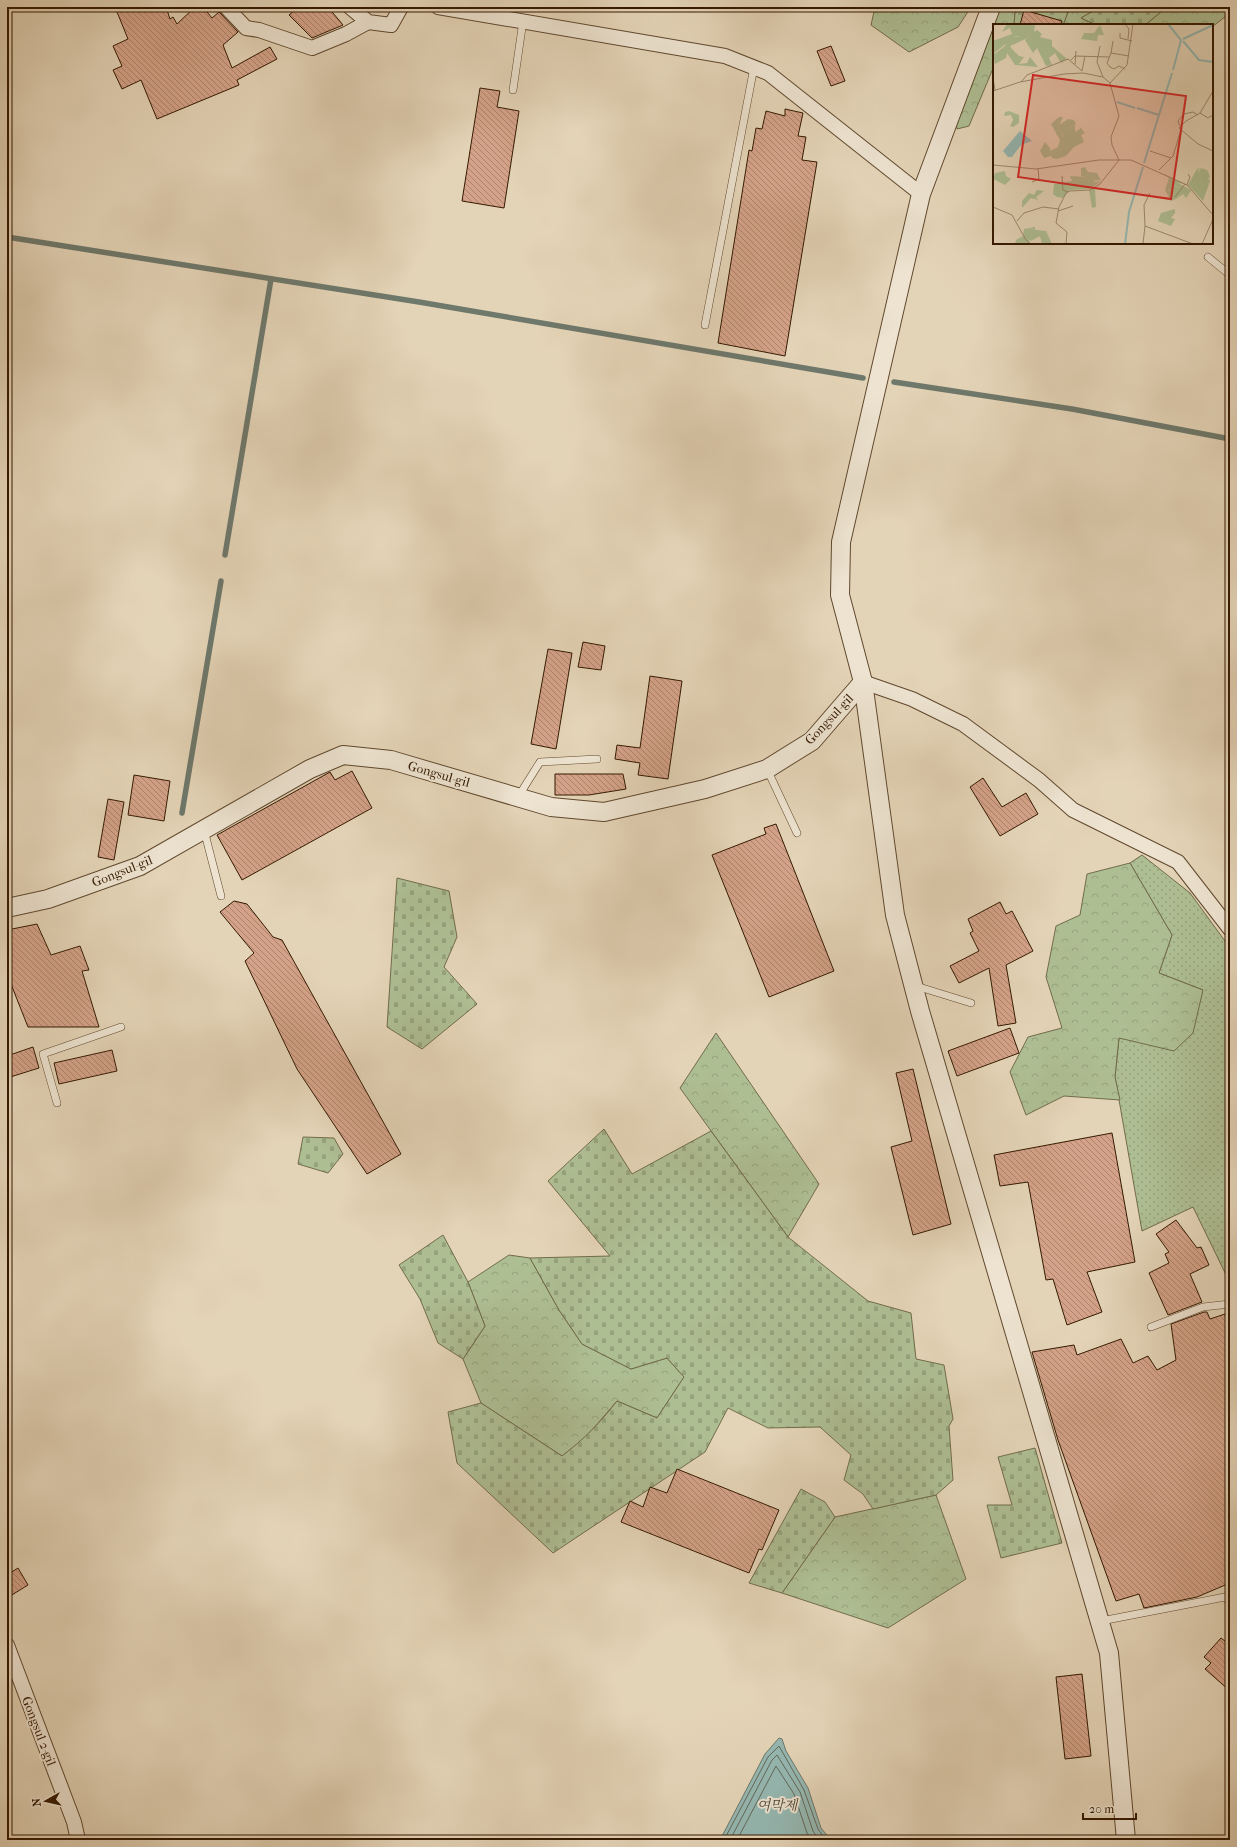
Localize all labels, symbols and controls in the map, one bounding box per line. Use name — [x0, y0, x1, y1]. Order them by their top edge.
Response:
inset map — [993, 24, 1213, 244]
street label: Gongsul-gil — [802, 690, 857, 747]
street label: Gongsul-gil — [406, 758, 472, 790]
street label: Gongsul-gil — [90, 852, 155, 890]
street label: Gongsul 2-gil — [19, 1694, 59, 1768]
north arrow — [26, 1781, 66, 1821]
scale bar — [1083, 1795, 1136, 1821]
text: N — [29, 1797, 44, 1807]
water label: 여막제 — [757, 1797, 799, 1814]
text: 20 m — [1089, 1802, 1114, 1816]

